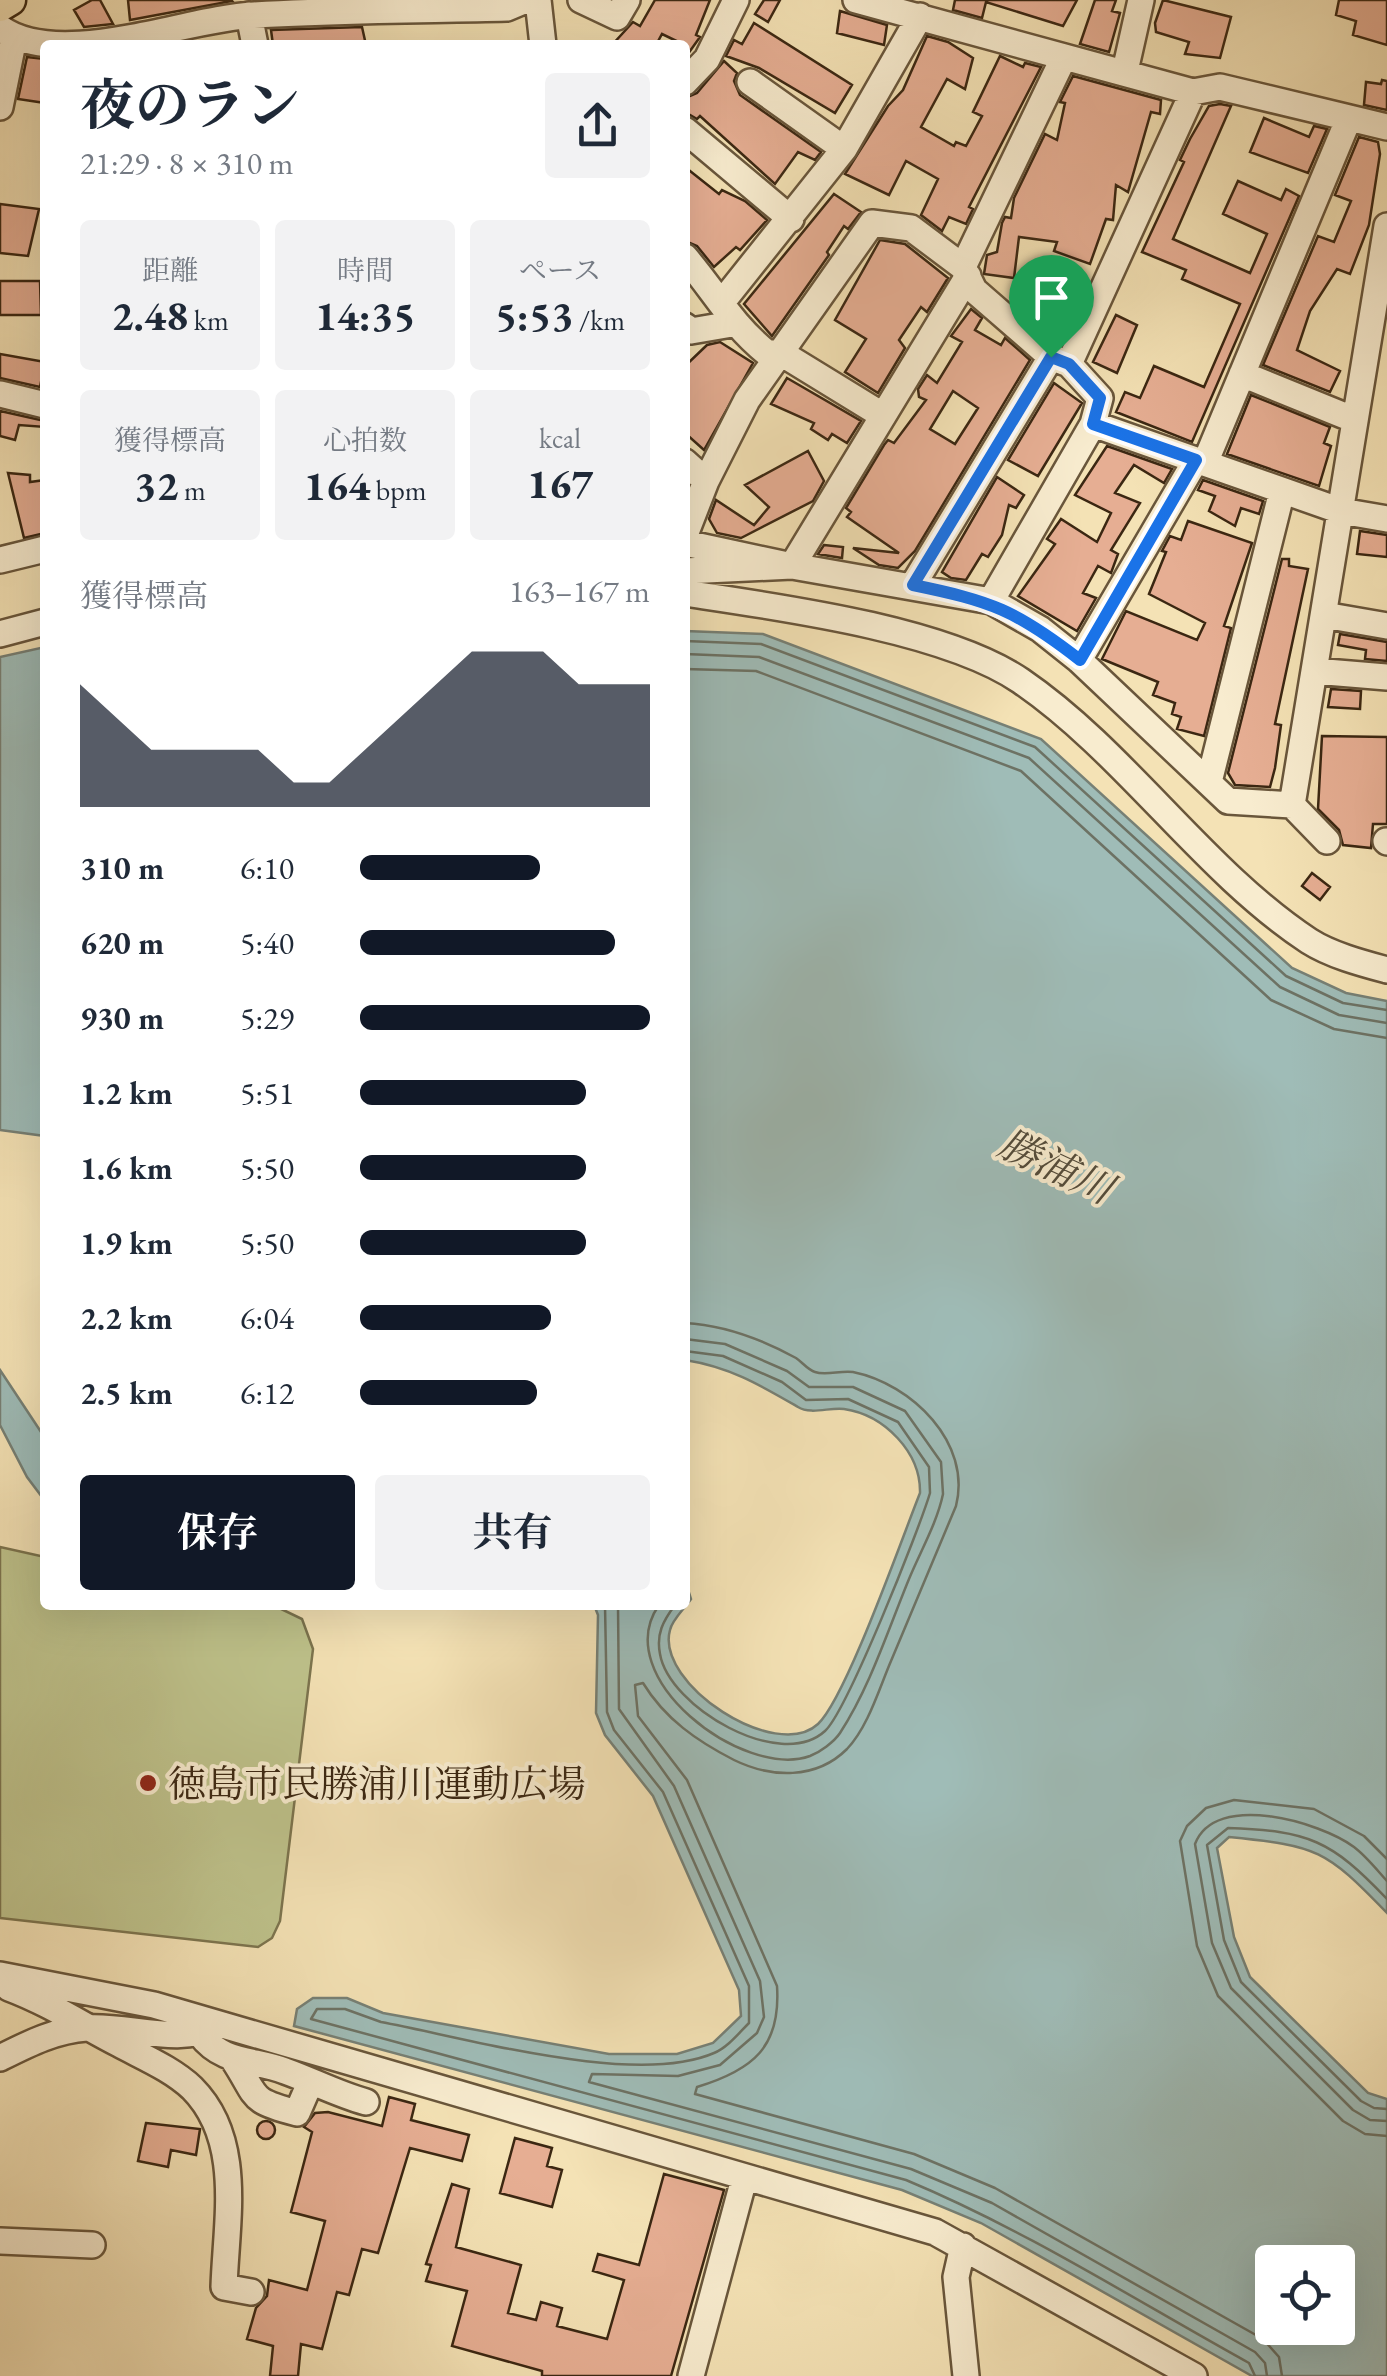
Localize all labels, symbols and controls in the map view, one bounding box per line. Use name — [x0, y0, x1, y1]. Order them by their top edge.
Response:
text: 夜のラン — [80, 69, 300, 140]
button: share — [545, 73, 650, 178]
text: 21:29 · 8 × 310 m — [80, 142, 293, 184]
text: 距離 — [142, 252, 198, 288]
text: 時間 — [337, 252, 393, 288]
text: ペース — [519, 252, 601, 288]
pin — [1009, 255, 1094, 358]
icon: arrive — [1024, 270, 1079, 325]
text: 2.48 — [111, 288, 188, 343]
text: 14:35 — [315, 288, 415, 343]
text: 5:53 — [495, 288, 573, 343]
text: km — [188, 302, 229, 338]
text: /km — [573, 302, 625, 338]
text: kcal — [539, 420, 581, 456]
text: 獲得標高 — [114, 422, 226, 458]
text: 心拍数 — [323, 422, 407, 458]
text: 167 — [527, 456, 593, 511]
text: 32 — [134, 458, 179, 513]
text: 164 — [304, 458, 370, 513]
text: m — [179, 472, 206, 508]
text: bpm — [370, 472, 427, 508]
text: 163–167 m — [509, 570, 650, 612]
text: 獲得標高 — [80, 575, 208, 617]
text: 310 m — [80, 847, 164, 889]
text: 6:10 — [240, 847, 294, 889]
text: 620 m — [80, 922, 164, 964]
text: 5:40 — [240, 922, 294, 964]
text: 930 m — [80, 997, 164, 1039]
text: 5:29 — [240, 997, 294, 1039]
text: 1.2 km — [80, 1072, 173, 1114]
text: 5:51 — [240, 1072, 294, 1114]
water label: 勝浦川 — [991, 1117, 1125, 1217]
text: 1.6 km — [80, 1147, 173, 1189]
text: 5:50 — [240, 1147, 294, 1189]
text: 1.9 km — [80, 1222, 173, 1264]
text: 5:50 — [240, 1222, 294, 1264]
text: 2.2 km — [80, 1297, 173, 1339]
text: 6:04 — [240, 1297, 294, 1339]
text: 2.5 km — [80, 1372, 173, 1414]
text: 6:12 — [240, 1372, 294, 1414]
button: 保存 — [80, 1475, 355, 1590]
button: 共有 — [375, 1475, 650, 1590]
place label: 徳島市民勝浦川運動広場 — [168, 1759, 586, 1808]
marker: 徳島市民勝浦川運動広場 — [137, 1772, 159, 1794]
map controls — [1255, 2245, 1355, 2345]
button: locate — [1255, 2245, 1355, 2345]

